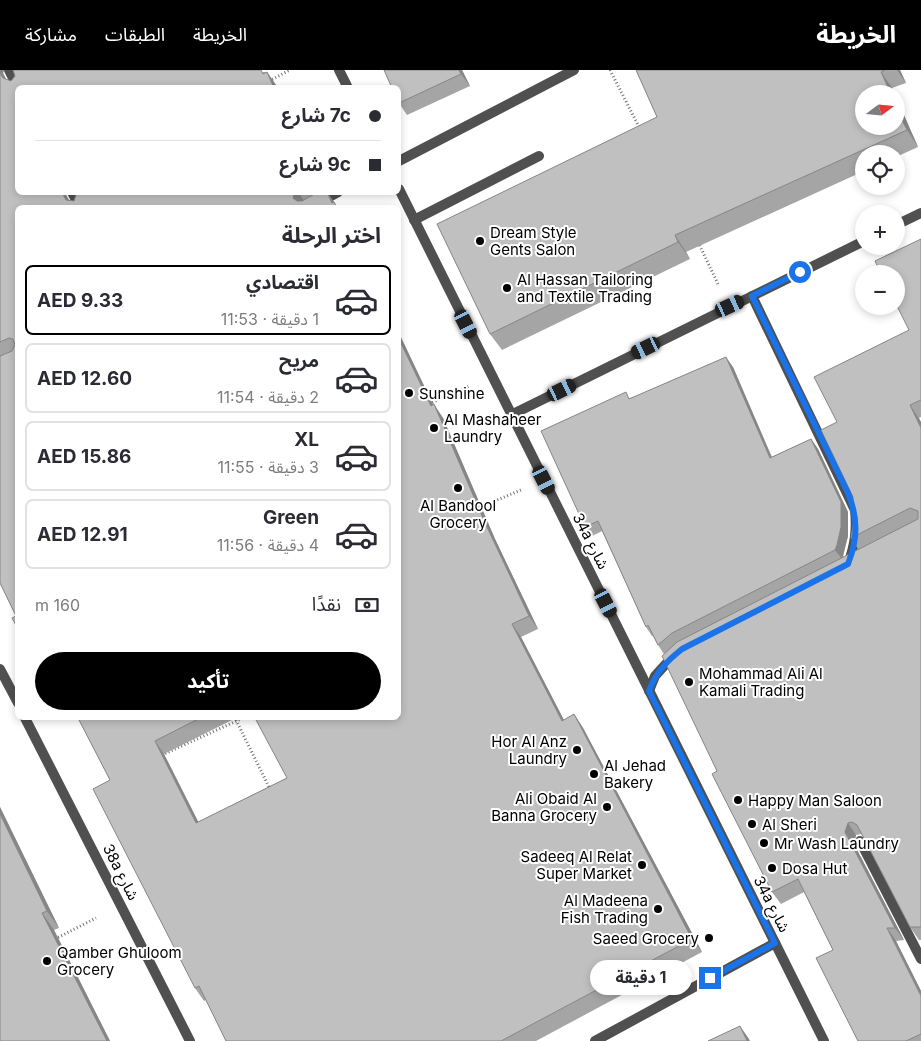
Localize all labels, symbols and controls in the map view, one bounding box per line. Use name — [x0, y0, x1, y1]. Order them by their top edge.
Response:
text: الخريطة — [816, 20, 896, 49]
text: مشاركة — [25, 24, 77, 45]
text: الطبقات — [105, 24, 165, 45]
text: الخريطة — [193, 24, 247, 45]
north arrow — [855, 85, 905, 135]
map controls — [855, 85, 905, 315]
text: 7c شارع — [282, 104, 351, 127]
button: locate — [855, 145, 905, 195]
text: 9c شارع — [279, 153, 351, 176]
button: + — [855, 205, 905, 255]
text: اختر الرحلة — [282, 222, 381, 248]
place label: Dream Style Gents Salon — [490, 223, 577, 259]
marker: Dream Style Gents Salon — [474, 235, 486, 247]
route start — [789, 261, 811, 283]
button: − — [855, 265, 905, 315]
place label: Al Hassan Tailoring and Textile Trading — [517, 270, 653, 306]
text: اقتصادي — [246, 271, 319, 294]
icon: car — [334, 278, 379, 323]
marker: Al Hassan Tailoring and Textile Trading — [501, 282, 513, 294]
text: AED 9.33 — [37, 289, 123, 312]
car — [713, 293, 746, 319]
car — [452, 307, 479, 341]
text: 1 دقيقة · 11:53 — [221, 309, 319, 329]
car — [629, 335, 662, 361]
text: مريح — [279, 349, 319, 372]
icon: car — [334, 356, 379, 401]
text: AED 12.60 — [37, 367, 132, 390]
car — [545, 377, 578, 403]
place label: Sunshine — [419, 384, 484, 403]
text: 2 دقيقة · 11:54 — [217, 387, 319, 407]
marker: Sunshine — [403, 387, 415, 399]
place label: Al Mashaheer Laundry — [444, 410, 542, 446]
marker: Al Mashaheer Laundry — [428, 422, 440, 434]
text: XL — [294, 428, 319, 451]
icon: car — [334, 434, 379, 479]
text: AED 15.86 — [37, 445, 131, 468]
text: 3 دقيقة · 11:55 — [217, 457, 319, 477]
car — [530, 463, 557, 497]
marker: Al Bandool Grocery — [452, 482, 464, 494]
place label: Al Bandool Grocery — [420, 496, 496, 532]
text: Green — [263, 506, 319, 529]
street label: 34a شارع — [566, 510, 613, 574]
icon: car — [334, 512, 379, 557]
text: AED 12.91 — [37, 523, 128, 546]
text: 4 دقيقة · 11:56 — [217, 535, 319, 555]
car — [592, 586, 619, 620]
icon: cash — [353, 591, 381, 619]
text: نقدًا — [312, 593, 341, 616]
text: 160 m — [35, 595, 80, 615]
button: تأكيد — [35, 652, 381, 710]
place label: Mohammad Ali Al Kamali Trading — [699, 664, 823, 700]
marker: Mohammad Ali Al Kamali Trading — [683, 676, 695, 688]
place label: Hor Al Anz Laundry — [491, 732, 568, 768]
marker: Hor Al Anz Laundry — [571, 744, 583, 756]
place label: Al Jehad Bakery — [604, 756, 666, 792]
marker: Al Jehad Bakery — [588, 768, 600, 780]
place label: Ali Obaid Al Banna Grocery — [491, 789, 598, 825]
place label: Happy Man Saloon — [748, 791, 882, 810]
marker: Happy Man Saloon — [732, 794, 744, 806]
marker: Ali Obaid Al Banna Grocery — [601, 801, 613, 813]
place label: Al Sheri — [762, 815, 817, 834]
marker: Al Sheri — [746, 818, 758, 830]
place label: Mr Wash Laundry — [774, 834, 900, 853]
marker: Mr Wash Laundry — [758, 837, 770, 849]
street label: 38a شارع — [96, 841, 143, 905]
place label: Sadeeq Al Relat Super Market — [521, 847, 632, 883]
marker: Sadeeq Al Relat Super Market — [636, 859, 648, 871]
place label: Dosa Hut — [782, 859, 847, 878]
marker: Dosa Hut — [766, 862, 778, 874]
street label: 34a شارع — [747, 873, 794, 937]
place label: Al Madeena Fish Trading — [561, 891, 648, 927]
marker: Al Madeena Fish Trading — [652, 903, 664, 915]
place label: Saeed Grocery — [593, 929, 700, 948]
marker: Saeed Grocery — [703, 932, 715, 944]
place label: Qamber Ghuloom Grocery — [57, 943, 182, 979]
marker: Qamber Ghuloom Grocery — [41, 955, 53, 967]
callout: 1 دقيقة — [590, 960, 692, 996]
text: 1 دقيقة — [616, 967, 666, 987]
route end — [699, 967, 721, 989]

